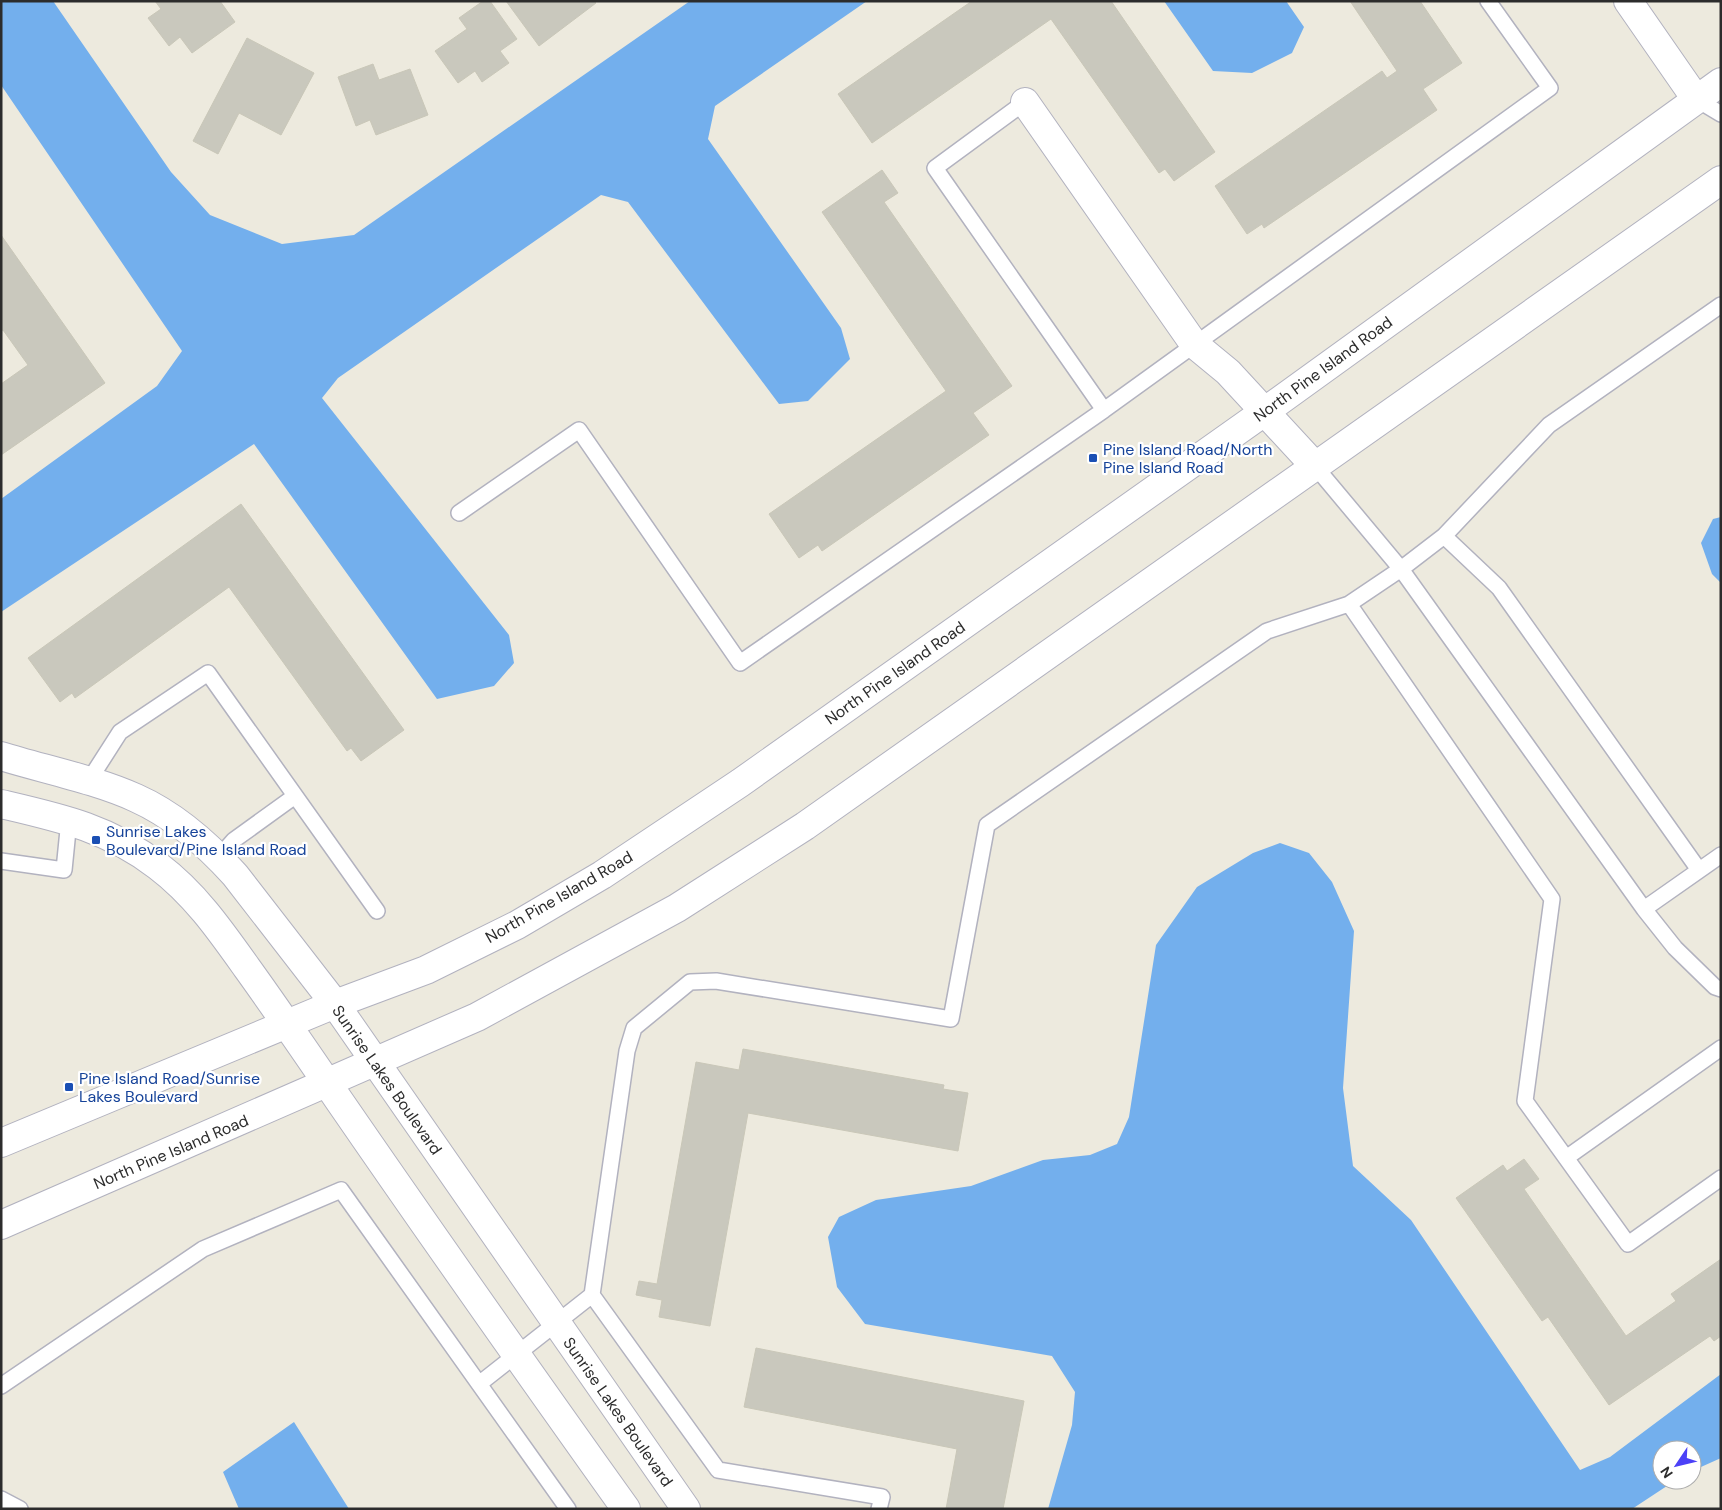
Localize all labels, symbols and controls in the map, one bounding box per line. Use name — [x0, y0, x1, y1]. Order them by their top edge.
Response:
street label: North Pine Island Road — [1249, 312, 1397, 426]
place label: Pine Island Road/North Pine Island Road — [1103, 439, 1273, 478]
marker: Pine Island Road/North Pine Island Road — [1087, 452, 1099, 464]
street label: North Pine Island Road — [821, 617, 969, 729]
place label: Sunrise Lakes Boulevard/Pine Island Road — [106, 821, 307, 860]
marker: Sunrise Lakes Boulevard/Pine Island Road — [90, 834, 102, 846]
street label: North Pine Island Road — [482, 846, 636, 948]
street label: Sunrise Lakes Boulevard — [327, 1001, 447, 1159]
place label: Pine Island Road/Sunrise Lakes Boulevard — [79, 1068, 260, 1107]
marker: Pine Island Road/Sunrise Lakes Boulevard — [63, 1081, 75, 1093]
street label: North Pine Island Road — [90, 1110, 252, 1194]
street label: Sunrise Lakes Boulevard — [558, 1333, 678, 1491]
north arrow — [1652, 1440, 1702, 1490]
text: N — [1656, 1463, 1677, 1482]

